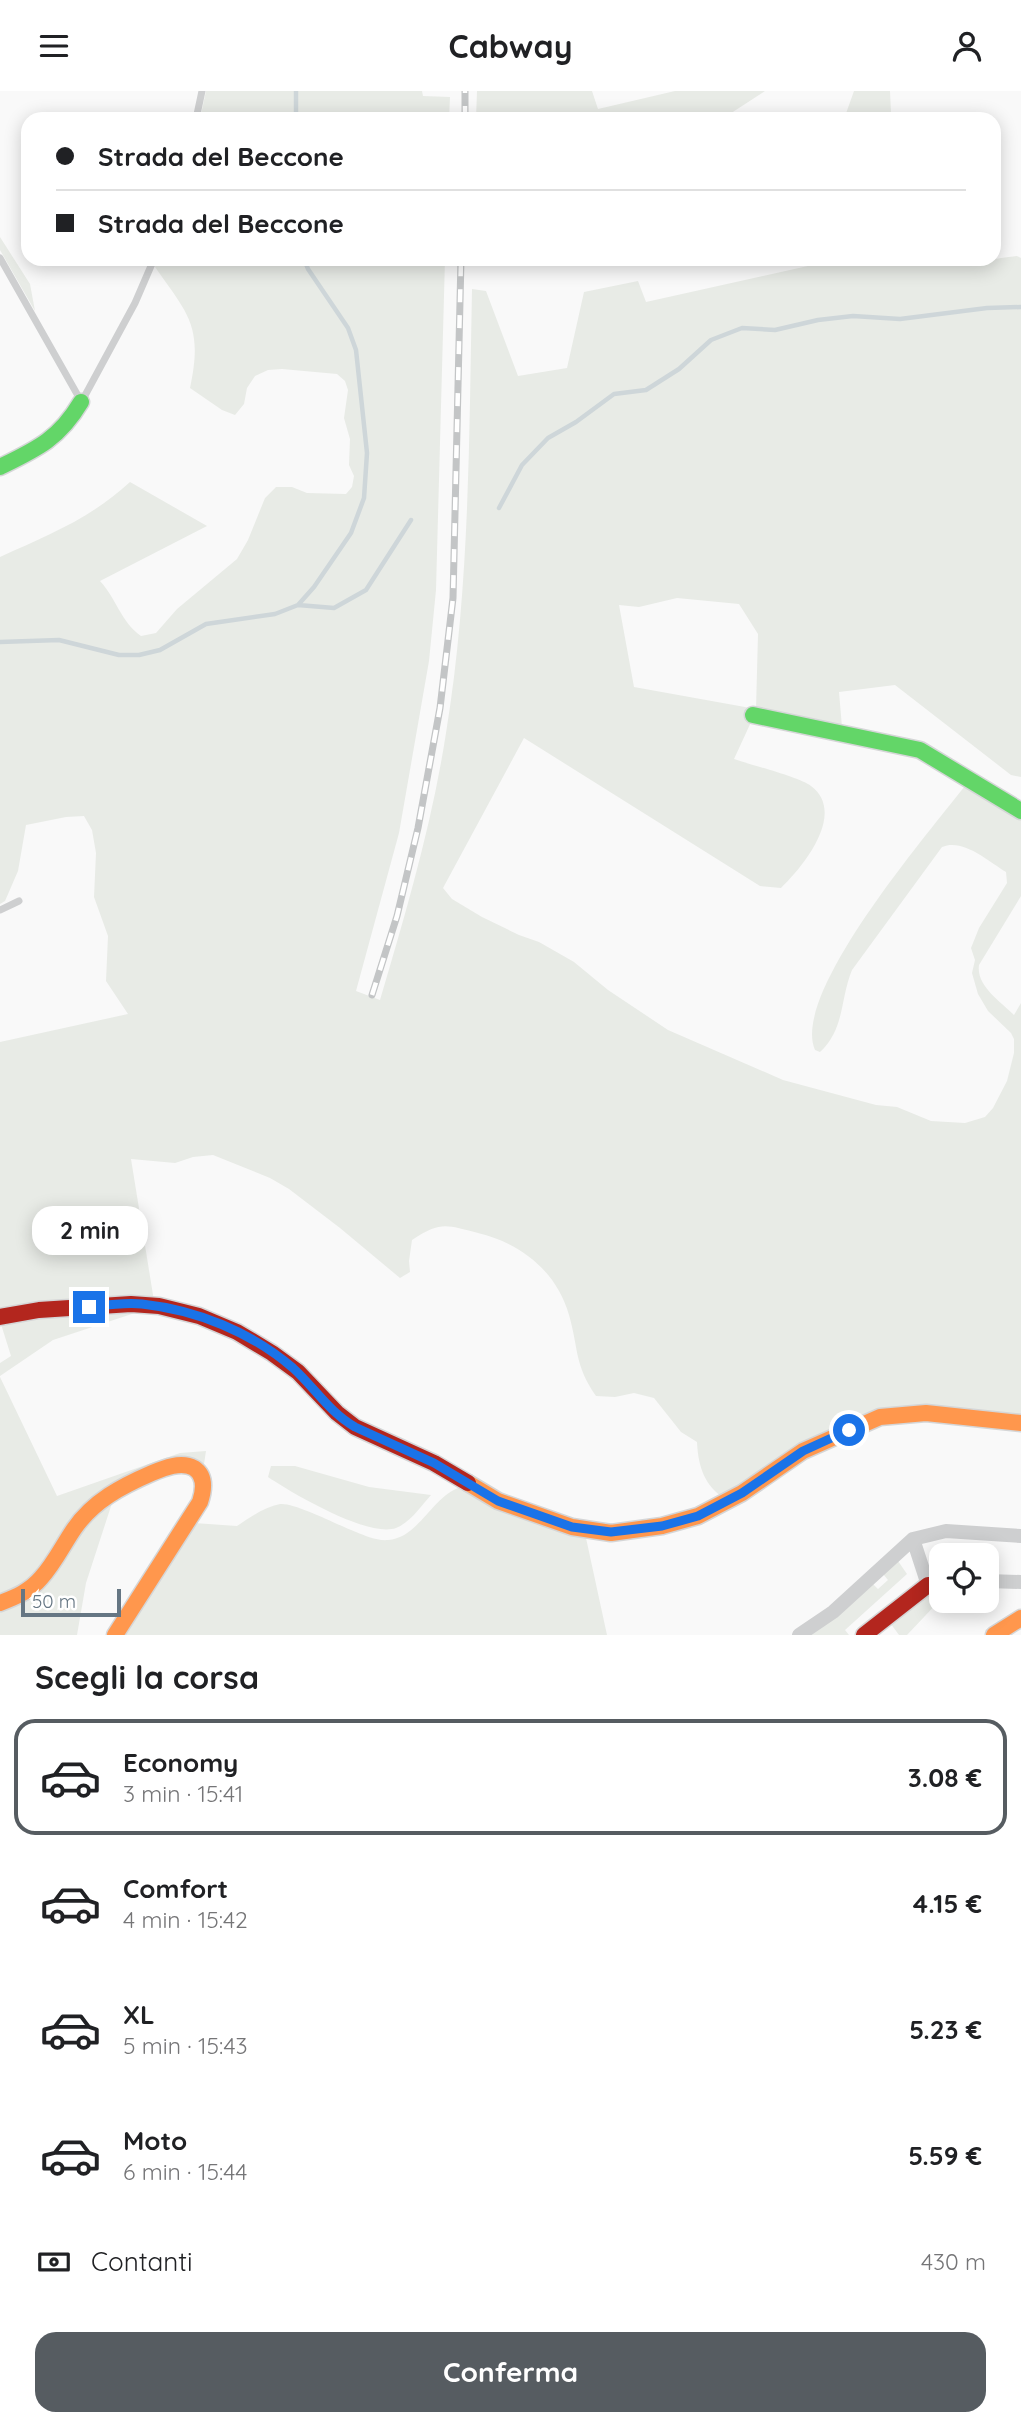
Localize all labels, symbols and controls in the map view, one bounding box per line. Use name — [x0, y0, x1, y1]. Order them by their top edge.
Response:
text: Cabway — [449, 26, 572, 66]
icon: menu — [35, 27, 73, 65]
icon: person — [948, 27, 986, 65]
text: Strada del Beccone — [98, 140, 344, 173]
text: Strada del Beccone — [98, 207, 344, 240]
callout: 2 min — [31, 1205, 147, 1255]
text: 2 min — [60, 1216, 120, 1245]
route end — [73, 1291, 105, 1323]
route start — [833, 1414, 865, 1446]
map controls — [929, 1543, 999, 1613]
button: locate — [929, 1543, 999, 1613]
scale bar — [21, 1586, 121, 1618]
text: 50 m — [32, 1589, 76, 1613]
text: Scegli la corsa — [35, 1657, 259, 1697]
icon: car — [39, 1746, 102, 1809]
text: Economy — [123, 1746, 238, 1779]
text: 3.08 € — [908, 1761, 982, 1794]
text: 3 min · 15:41 — [123, 1779, 243, 1808]
icon: car — [39, 1872, 102, 1935]
text: Comfort — [123, 1872, 228, 1905]
text: 4.15 € — [913, 1887, 982, 1920]
text: 4 min · 15:42 — [123, 1905, 248, 1934]
icon: car — [39, 1998, 102, 2061]
text: XL — [123, 1998, 155, 2031]
text: 5.23 € — [909, 2013, 982, 2046]
text: 5 min · 15:43 — [123, 2031, 248, 2060]
icon: car — [39, 2124, 102, 2187]
text: Moto — [123, 2124, 187, 2157]
text: 5.59 € — [908, 2139, 982, 2172]
text: 6 min · 15:44 — [123, 2157, 247, 2186]
icon: cash — [35, 2243, 73, 2281]
text: Contanti — [91, 2245, 193, 2278]
text: 430 m — [921, 2247, 986, 2276]
button: Conferma — [35, 2332, 986, 2412]

